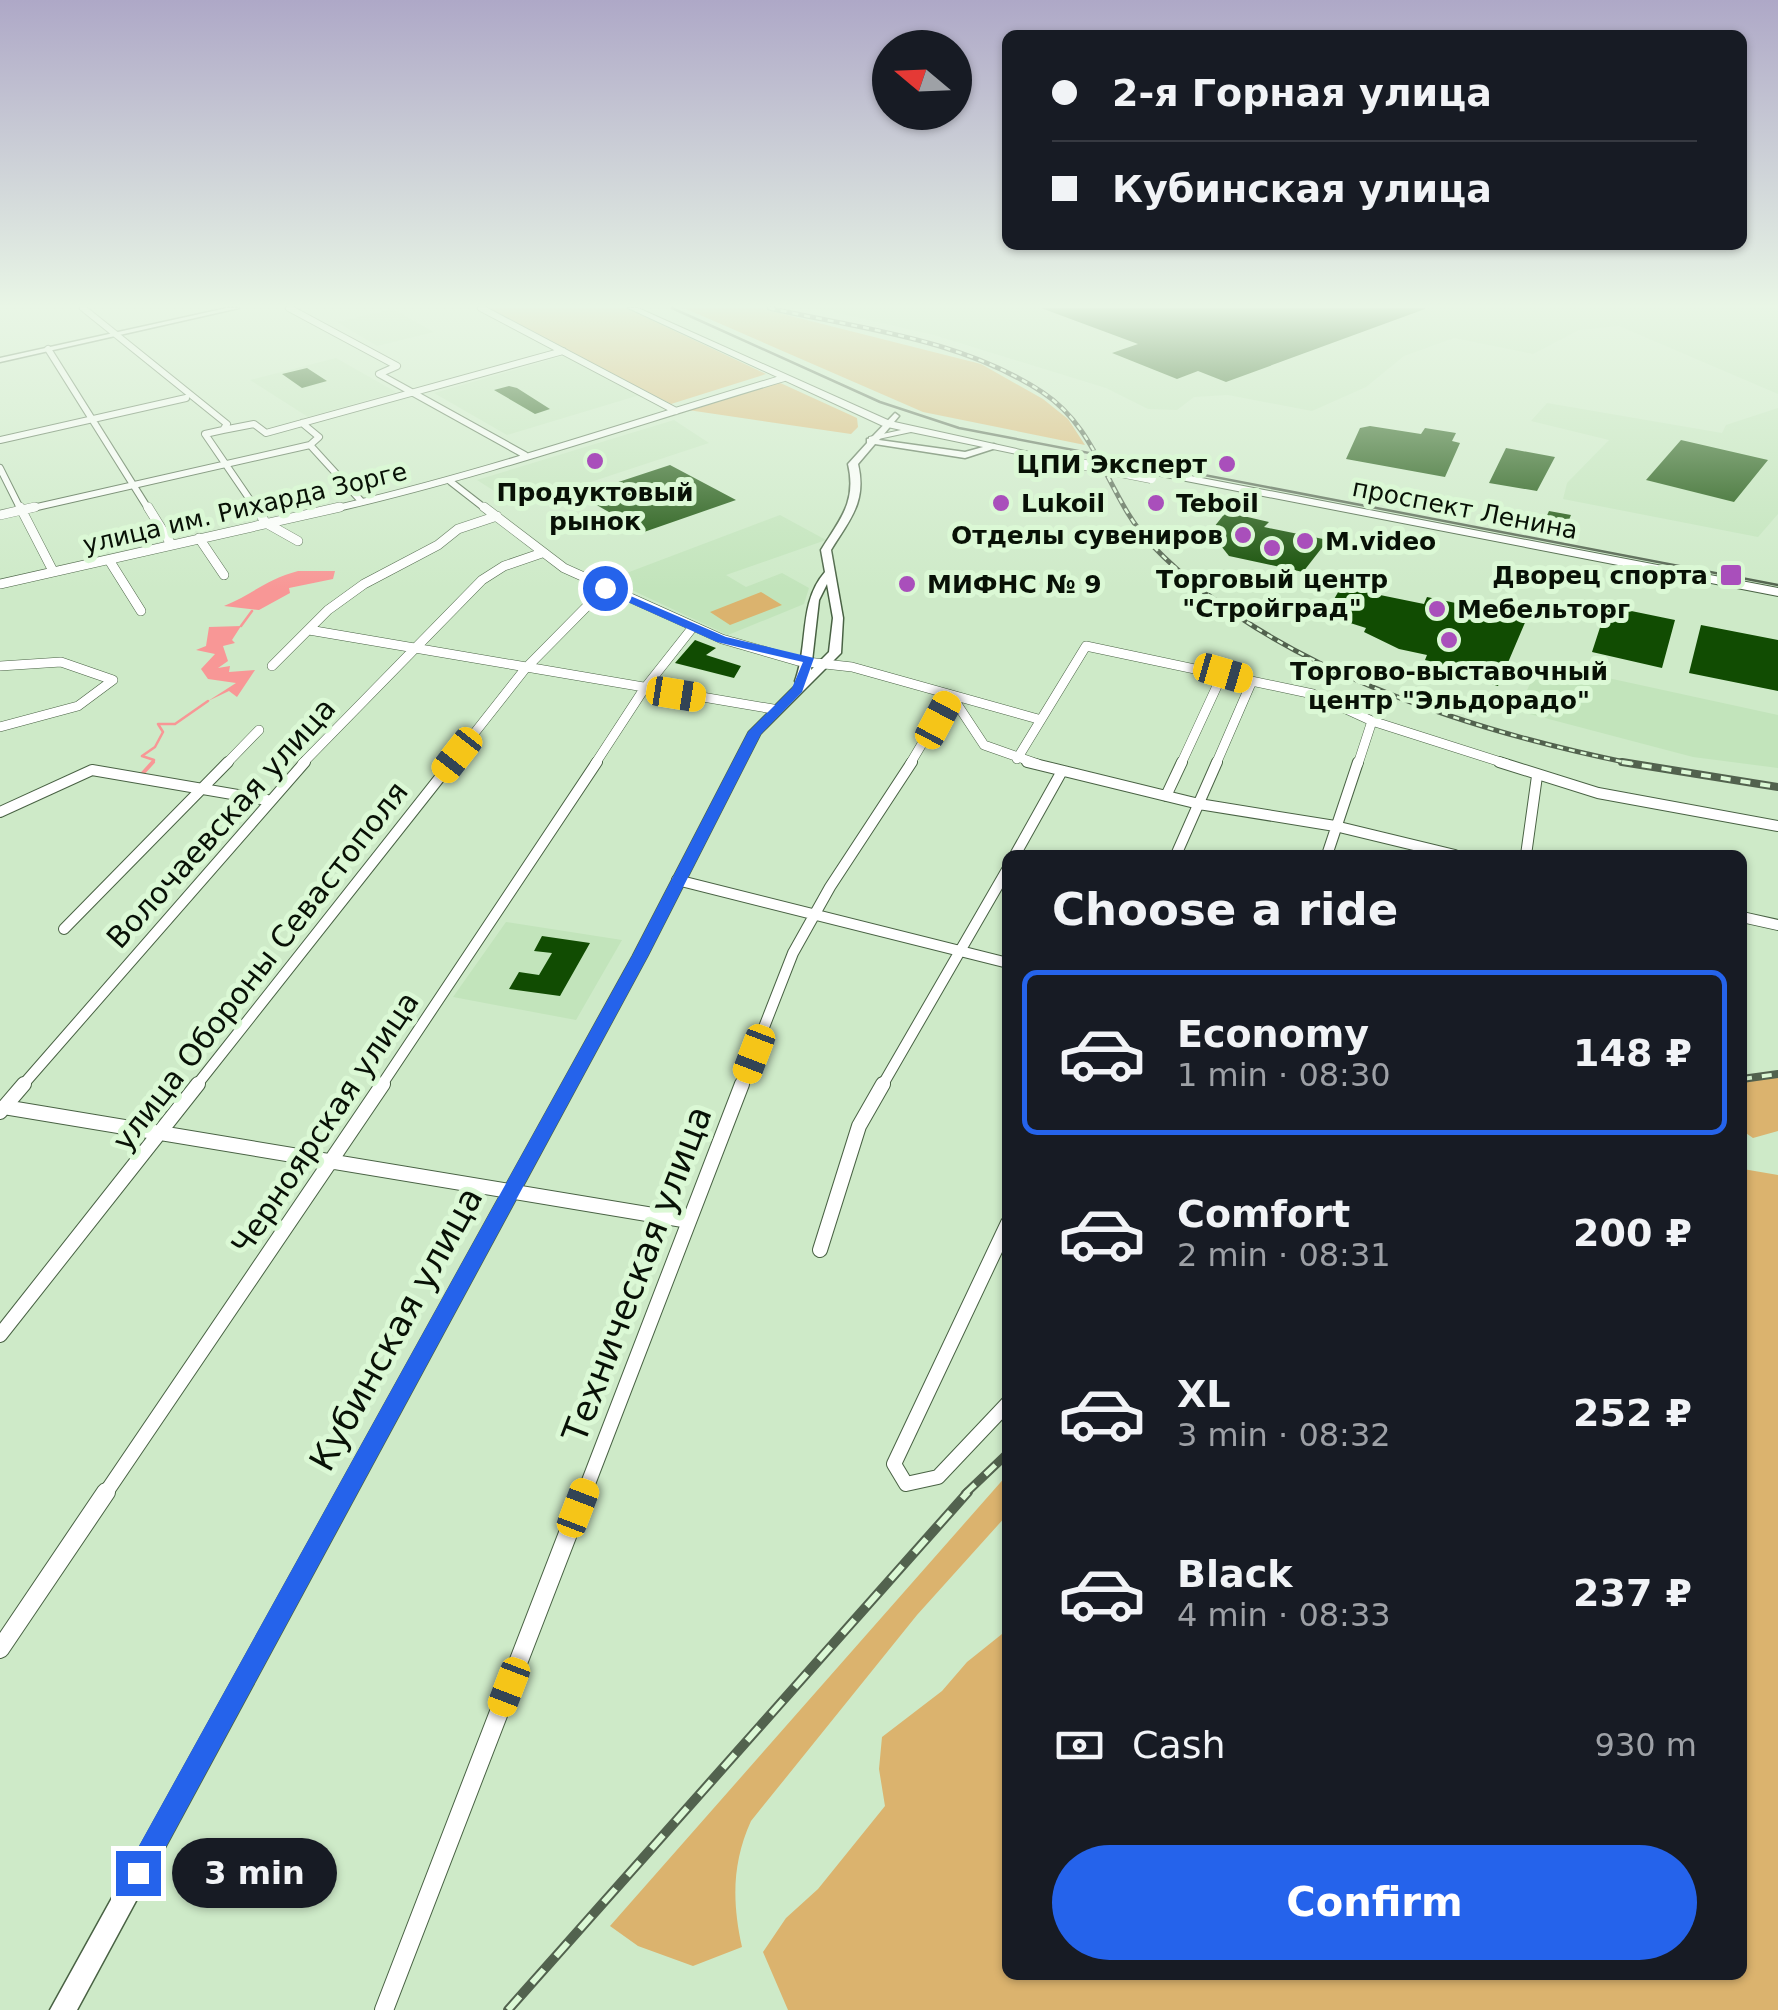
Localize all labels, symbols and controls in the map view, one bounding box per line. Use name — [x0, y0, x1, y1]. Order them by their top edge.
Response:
north arrow — [872, 30, 972, 130]
map controls — [872, 30, 972, 130]
text: 2-я Горная улица — [1112, 71, 1492, 115]
text: Кубинская улица — [1112, 167, 1492, 211]
marker: Продуктовый рынок — [584, 450, 606, 472]
place label: ЦПИ Эксперт — [1017, 450, 1208, 479]
marker: ЦПИ Эксперт — [1216, 453, 1238, 475]
street label: улица им. Рихарда Зорге — [80, 457, 410, 559]
street label: проспект Ленина — [1350, 473, 1580, 545]
place label: Продуктовый рынок — [496, 478, 694, 536]
place label: Lukoil — [1021, 489, 1105, 518]
place label: Teboil — [1176, 489, 1259, 518]
marker: Lukoil — [990, 492, 1012, 514]
marker: Teboil — [1145, 492, 1167, 514]
place label: Отделы сувениров — [951, 521, 1223, 550]
marker: Отделы сувениров — [1232, 524, 1254, 546]
place label: M.video — [1325, 527, 1436, 556]
marker: M.video — [1294, 530, 1316, 552]
marker: Торговый центр "Стройград" — [1261, 537, 1283, 559]
place label: Дворец спорта — [1492, 561, 1708, 590]
marker: Дворец спорта — [1718, 562, 1744, 588]
place label: Торговый центр "Стройград" — [1156, 565, 1388, 623]
route start — [583, 566, 628, 611]
place label: МИФНС № 9 — [927, 570, 1102, 599]
marker: МИФНС № 9 — [896, 573, 918, 595]
place label: Мебельторг — [1457, 595, 1630, 624]
marker: Мебельторг — [1426, 598, 1448, 620]
marker: Торгово-выставочный центр "Эльдорадо" — [1438, 629, 1460, 651]
car — [1190, 650, 1256, 696]
place label: Торгово-выставочный центр "Эльдорадо" — [1290, 657, 1608, 715]
car — [644, 674, 708, 714]
car — [911, 686, 965, 754]
street label: Волочаевская улица — [99, 691, 343, 955]
car — [427, 722, 487, 788]
street label: улица Обороны Севастополя — [105, 775, 415, 1157]
text: Choose a ride — [1052, 883, 1398, 936]
street label: Черноярская улица — [224, 985, 426, 1261]
icon: car — [1057, 1008, 1147, 1098]
text: Economy — [1177, 1012, 1369, 1056]
car — [729, 1021, 779, 1087]
text: 148 ₽ — [1573, 1031, 1692, 1075]
text: 1 min · 08:30 — [1177, 1056, 1391, 1094]
street label: Техническая улица — [554, 1100, 720, 1449]
street label: Кубинская улица — [301, 1180, 491, 1478]
icon: car — [1057, 1188, 1147, 1278]
text: Comfort — [1177, 1192, 1350, 1236]
text: 200 ₽ — [1573, 1211, 1692, 1255]
text: 2 min · 08:31 — [1177, 1236, 1391, 1274]
icon: car — [1057, 1368, 1147, 1458]
text: XL — [1177, 1372, 1231, 1416]
text: 252 ₽ — [1573, 1391, 1692, 1435]
text: 3 min · 08:32 — [1177, 1416, 1391, 1454]
car — [553, 1475, 603, 1541]
icon: car — [1057, 1548, 1147, 1638]
text: Black — [1177, 1552, 1292, 1596]
text: 237 ₽ — [1573, 1571, 1692, 1615]
text: 4 min · 08:33 — [1177, 1596, 1391, 1634]
car — [484, 1654, 534, 1720]
icon: cash — [1052, 1718, 1107, 1773]
text: Cash — [1132, 1723, 1226, 1767]
text: 930 m — [1595, 1726, 1697, 1764]
callout: 3 min — [173, 1838, 338, 1908]
button: Confirm — [1052, 1845, 1697, 1960]
route end — [116, 1851, 161, 1896]
text: 3 min — [204, 1854, 305, 1892]

